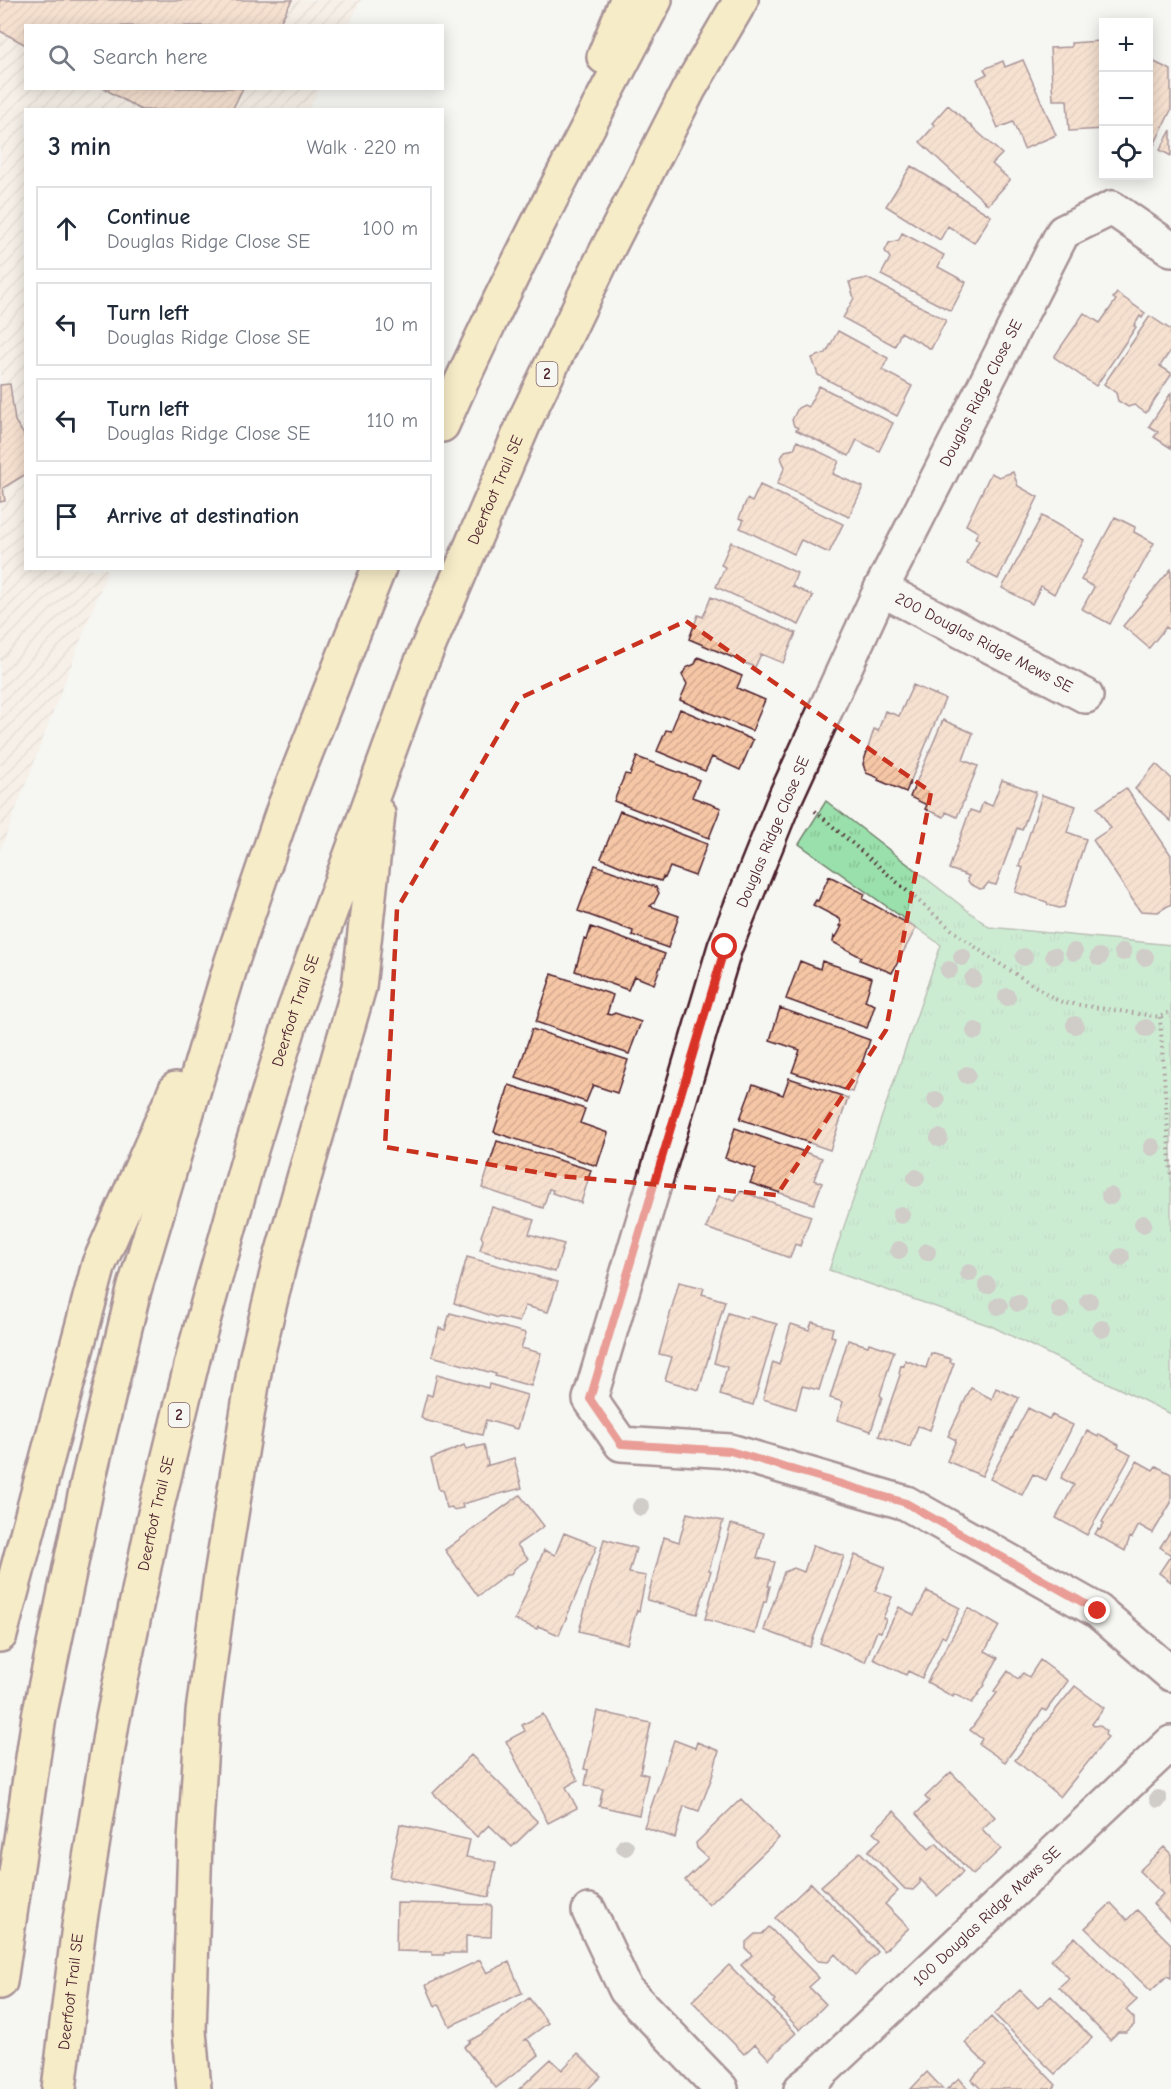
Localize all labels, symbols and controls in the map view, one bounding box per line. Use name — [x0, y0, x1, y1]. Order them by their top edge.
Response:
map controls — [1099, 18, 1153, 180]
button: + — [1099, 18, 1153, 72]
search box — [24, 24, 444, 90]
icon: search — [45, 41, 78, 74]
text: Search here — [93, 44, 208, 70]
button: − — [1099, 72, 1153, 126]
button: locate — [1099, 126, 1153, 180]
text: 3 min — [48, 132, 111, 162]
text: Walk · 220 m — [306, 136, 420, 159]
text: Continue — [107, 204, 190, 230]
icon: ahead — [50, 212, 83, 245]
text: 100 m — [363, 217, 418, 240]
text: Douglas Ridge Close SE — [107, 230, 310, 253]
text: Turn left — [107, 300, 189, 326]
icon: left — [50, 308, 83, 341]
text: 10 m — [375, 313, 418, 336]
street label: Douglas Ridge Close SE — [936, 316, 1026, 470]
text: Douglas Ridge Close SE — [107, 326, 310, 349]
road number: 2 — [536, 362, 558, 386]
text: Turn left — [107, 396, 189, 422]
icon: left — [50, 404, 83, 437]
text: 110 m — [367, 409, 418, 432]
text: Douglas Ridge Close SE — [107, 422, 310, 445]
street label: Deerfoot Trail SE — [464, 432, 527, 547]
icon: arrive — [50, 500, 83, 533]
text: Arrive at destination — [107, 503, 299, 529]
street label: 200 Douglas Ridge Mews SE — [892, 589, 1076, 696]
street label: Douglas Ridge Close SE — [733, 753, 813, 910]
route start — [711, 933, 737, 959]
street label: Deerfoot Trail SE — [268, 952, 323, 1069]
road number: 2 — [168, 1403, 190, 1427]
street label: Deerfoot Trail SE — [134, 1454, 178, 1572]
route end — [1084, 1597, 1110, 1623]
street label: 100 Douglas Ridge Mews SE — [910, 1842, 1065, 1990]
street label: Deerfoot Trail SE — [55, 1932, 87, 2051]

